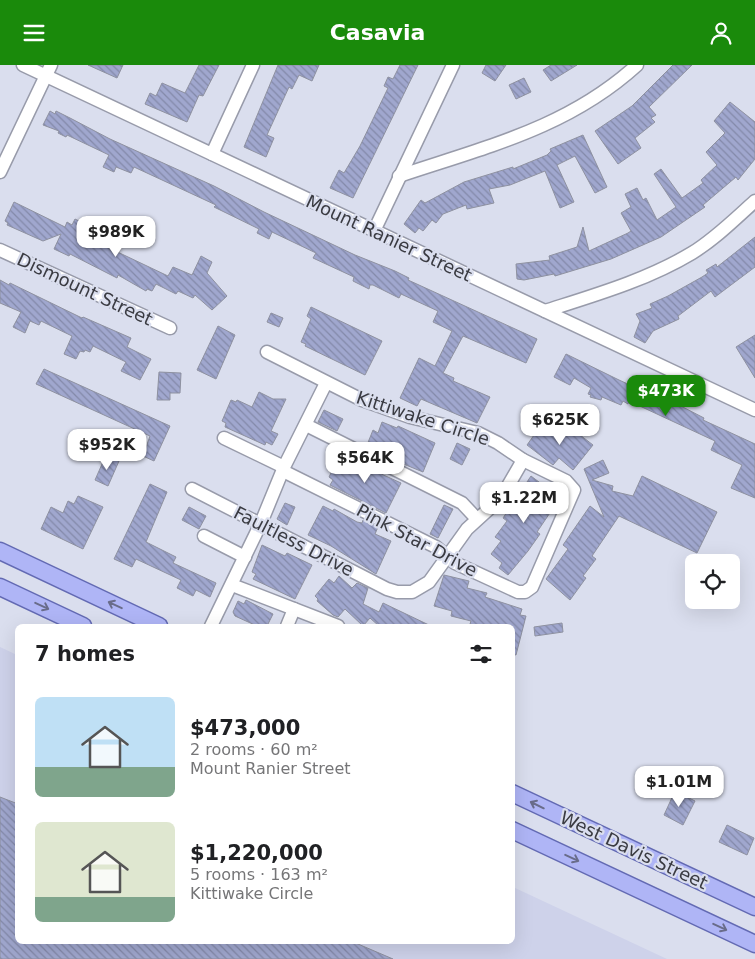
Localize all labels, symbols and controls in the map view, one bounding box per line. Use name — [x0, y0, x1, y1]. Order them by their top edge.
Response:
icon: menu — [20, 19, 48, 47]
icon: person — [707, 19, 735, 47]
text: Casavia — [330, 20, 425, 45]
street label: Mount Ranier Street — [303, 190, 475, 286]
pin: $989K — [81, 215, 151, 258]
text: $989K — [88, 222, 144, 241]
street label: Dismount Street — [14, 248, 156, 330]
pin: $473K — [631, 375, 701, 417]
text: $473K — [638, 381, 694, 400]
street label: Kittiwake Circle — [354, 387, 492, 449]
pin: $625K — [525, 403, 595, 446]
text: $625K — [532, 410, 588, 429]
pin: $952K — [72, 429, 142, 471]
text: $952K — [79, 435, 135, 454]
pin: $564K — [330, 441, 400, 484]
text: $564K — [337, 448, 393, 467]
pin: $1.22M — [483, 481, 565, 524]
text: $1.22M — [491, 488, 557, 507]
street label: Pink Star Drive — [353, 499, 481, 581]
street label: Faultless Drive — [231, 502, 357, 580]
map controls — [685, 554, 740, 609]
button: locate — [685, 554, 740, 609]
one-way arrow — [108, 600, 123, 610]
one-way arrow — [34, 602, 49, 612]
icon: filters — [467, 640, 495, 668]
text: 7 homes — [35, 642, 135, 666]
text: $473,000 — [190, 716, 300, 740]
icon: home — [75, 717, 135, 777]
text: 2 rooms · 60 m² — [190, 740, 318, 759]
text: Mount Ranier Street — [190, 759, 351, 778]
pin: $1.01M — [638, 765, 720, 808]
text: $1.01M — [646, 772, 712, 791]
one-way arrow — [530, 800, 545, 809]
street label: West Davis Street — [557, 807, 711, 893]
text: $1,220,000 — [190, 841, 323, 865]
icon: home — [75, 842, 135, 902]
one-way arrow — [565, 853, 580, 863]
text: 5 rooms · 163 m² — [190, 865, 328, 884]
text: Kittiwake Circle — [190, 884, 313, 903]
one-way arrow — [712, 922, 727, 932]

